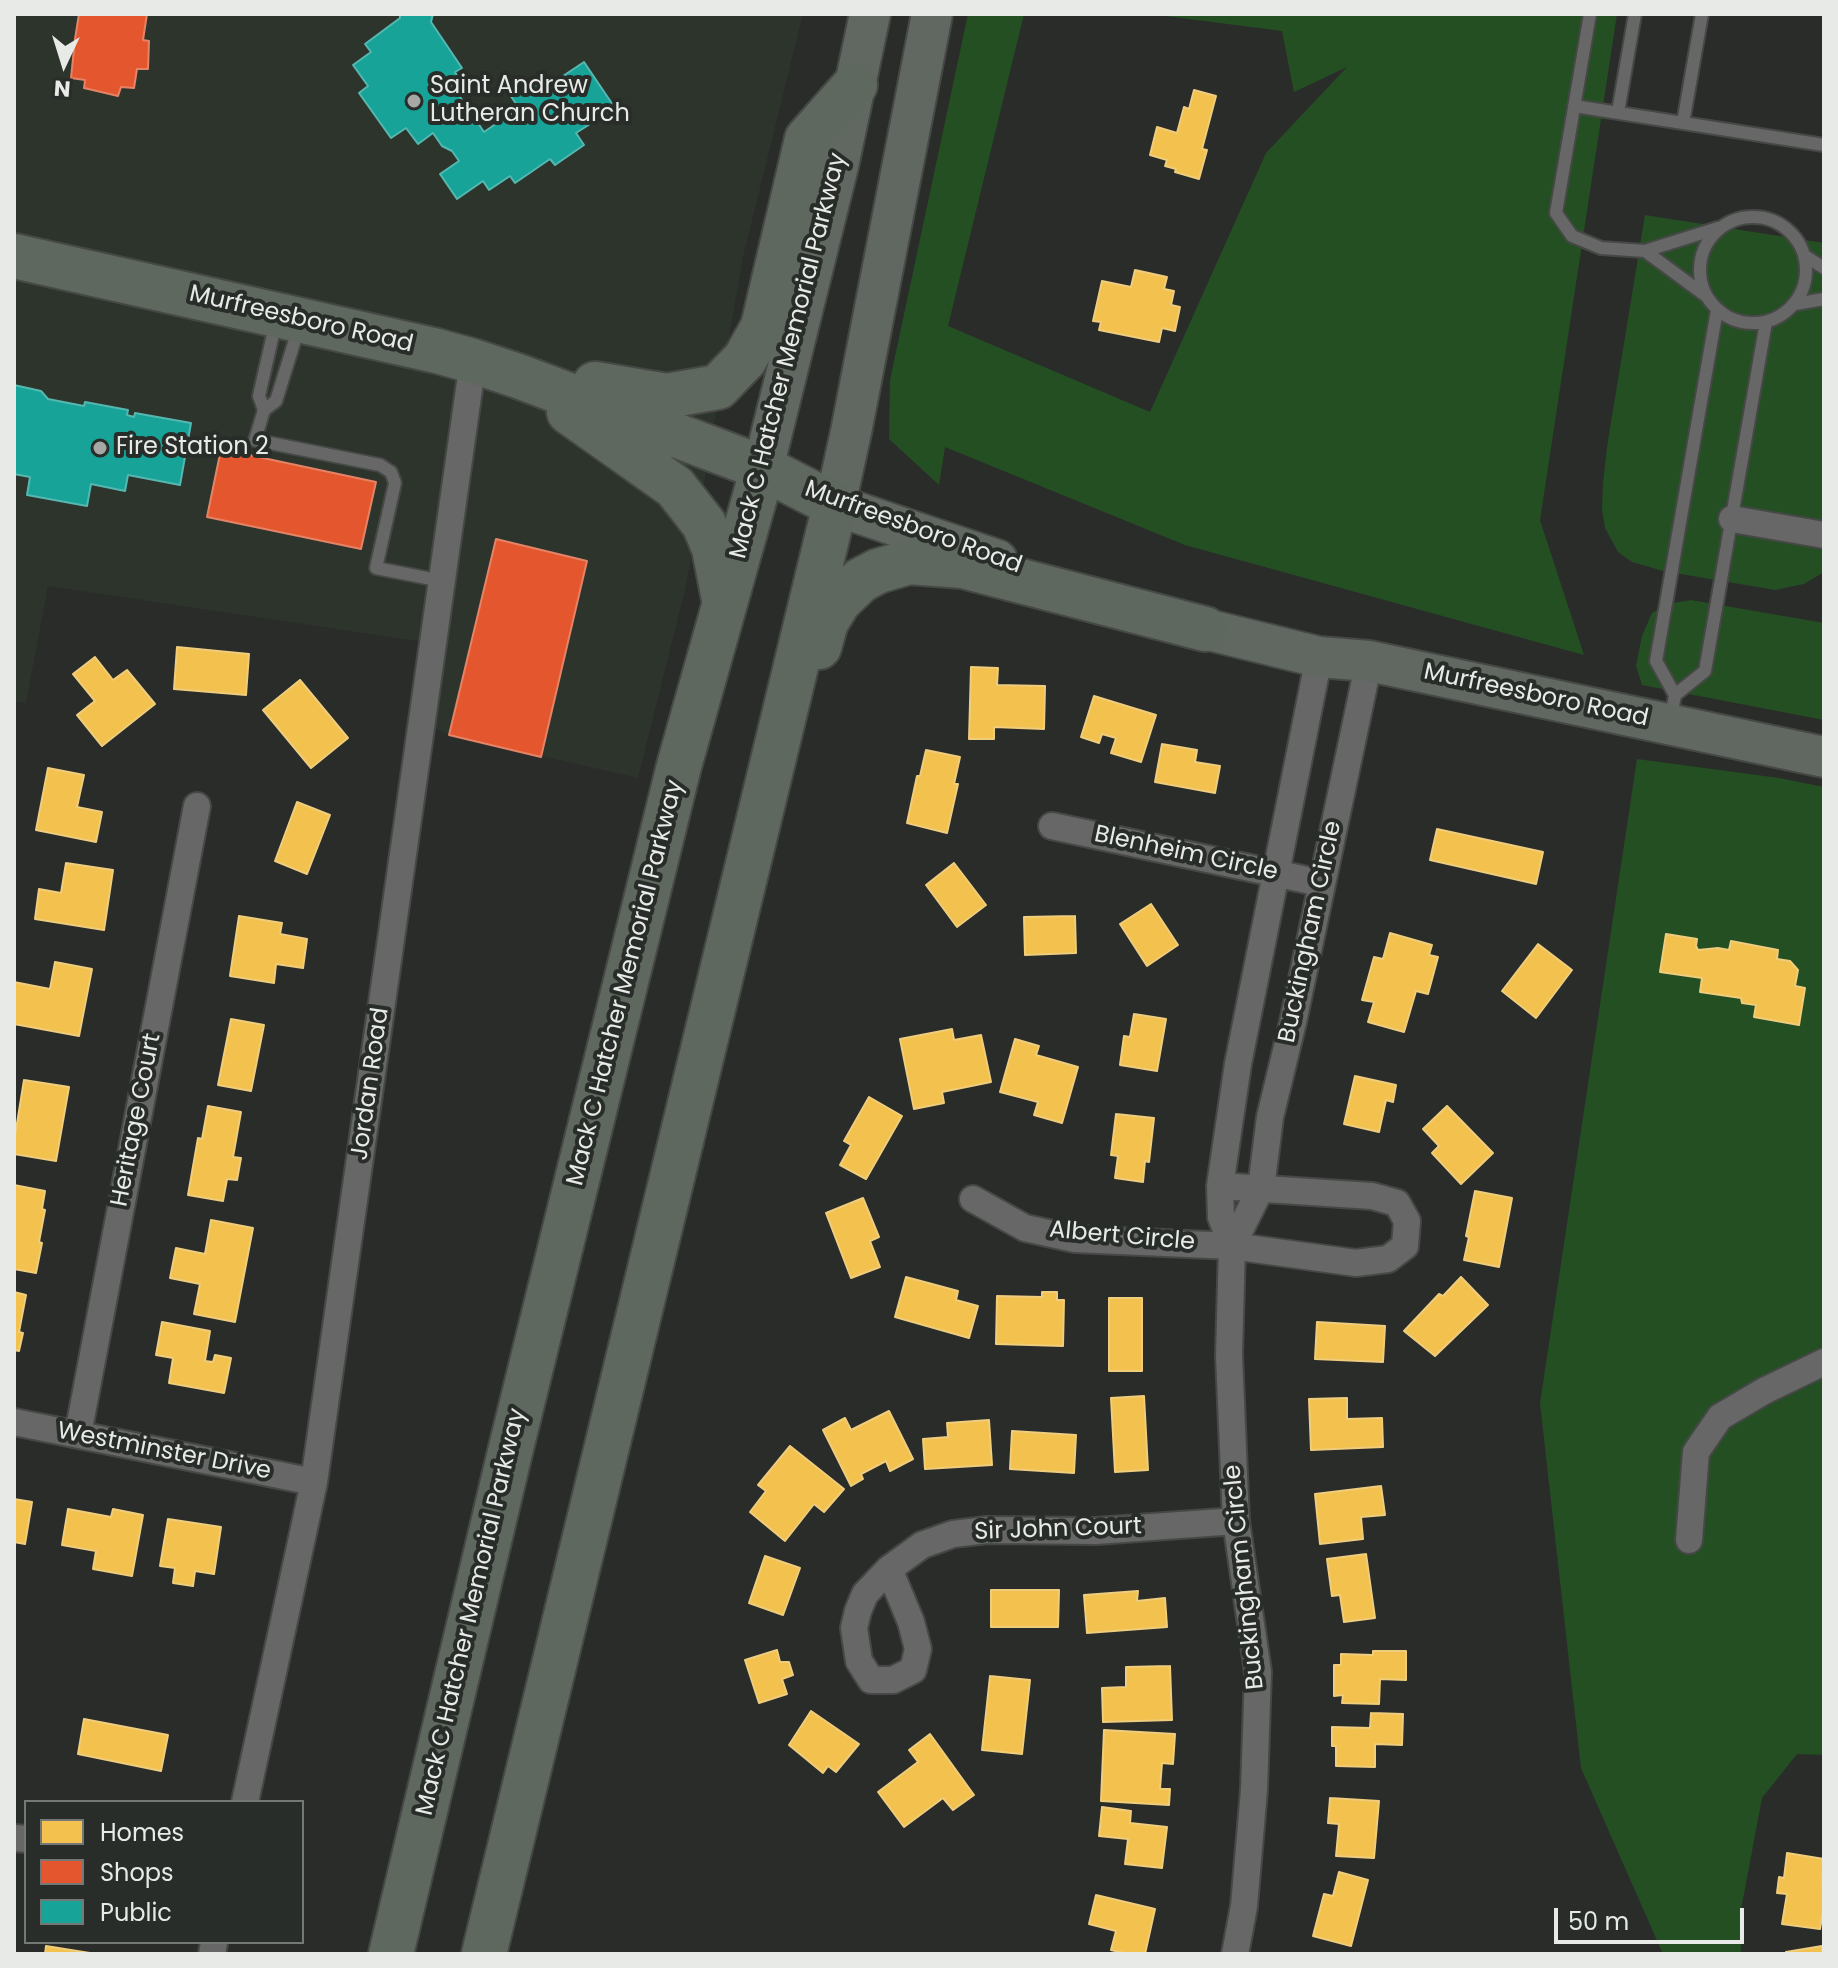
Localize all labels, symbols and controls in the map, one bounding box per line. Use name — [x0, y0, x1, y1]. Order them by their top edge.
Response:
north arrow — [24, 24, 104, 104]
text: N — [53, 72, 72, 104]
place label: Saint Andrew Lutheran Church — [430, 73, 630, 129]
marker: Saint Andrew Lutheran Church — [405, 92, 423, 110]
street label: Mack C Hatcher Memorial Parkway — [725, 150, 853, 562]
street label: Murfreesboro Road — [186, 280, 416, 360]
place label: Fire Station 2 — [116, 434, 269, 462]
marker: Fire Station 2 — [91, 439, 109, 457]
street label: Murfreesboro Road — [801, 475, 1025, 581]
street label: Murfreesboro Road — [1421, 658, 1651, 734]
street label: Mack C Hatcher Memorial Parkway — [562, 777, 690, 1189]
street label: Buckingham Circle — [1273, 819, 1349, 1045]
street label: Blenheim Circle — [1092, 820, 1280, 888]
street label: Jordan Road — [346, 1006, 396, 1162]
street label: Heritage Court — [106, 1031, 168, 1209]
street label: Albert Circle — [1048, 1216, 1196, 1258]
street label: Mack C Hatcher Memorial Parkway — [411, 1406, 533, 1818]
street label: Westminster Drive — [55, 1417, 273, 1487]
street label: Buckingham Circle — [1219, 1463, 1271, 1691]
street label: Sir John Court — [974, 1513, 1142, 1547]
legend — [24, 1800, 304, 1944]
text: Homes — [100, 1816, 184, 1849]
text: Shops — [100, 1856, 174, 1889]
scale bar — [1558, 1892, 1748, 1942]
text: Public — [100, 1896, 172, 1929]
text: 50 m — [1568, 1905, 1629, 1938]

